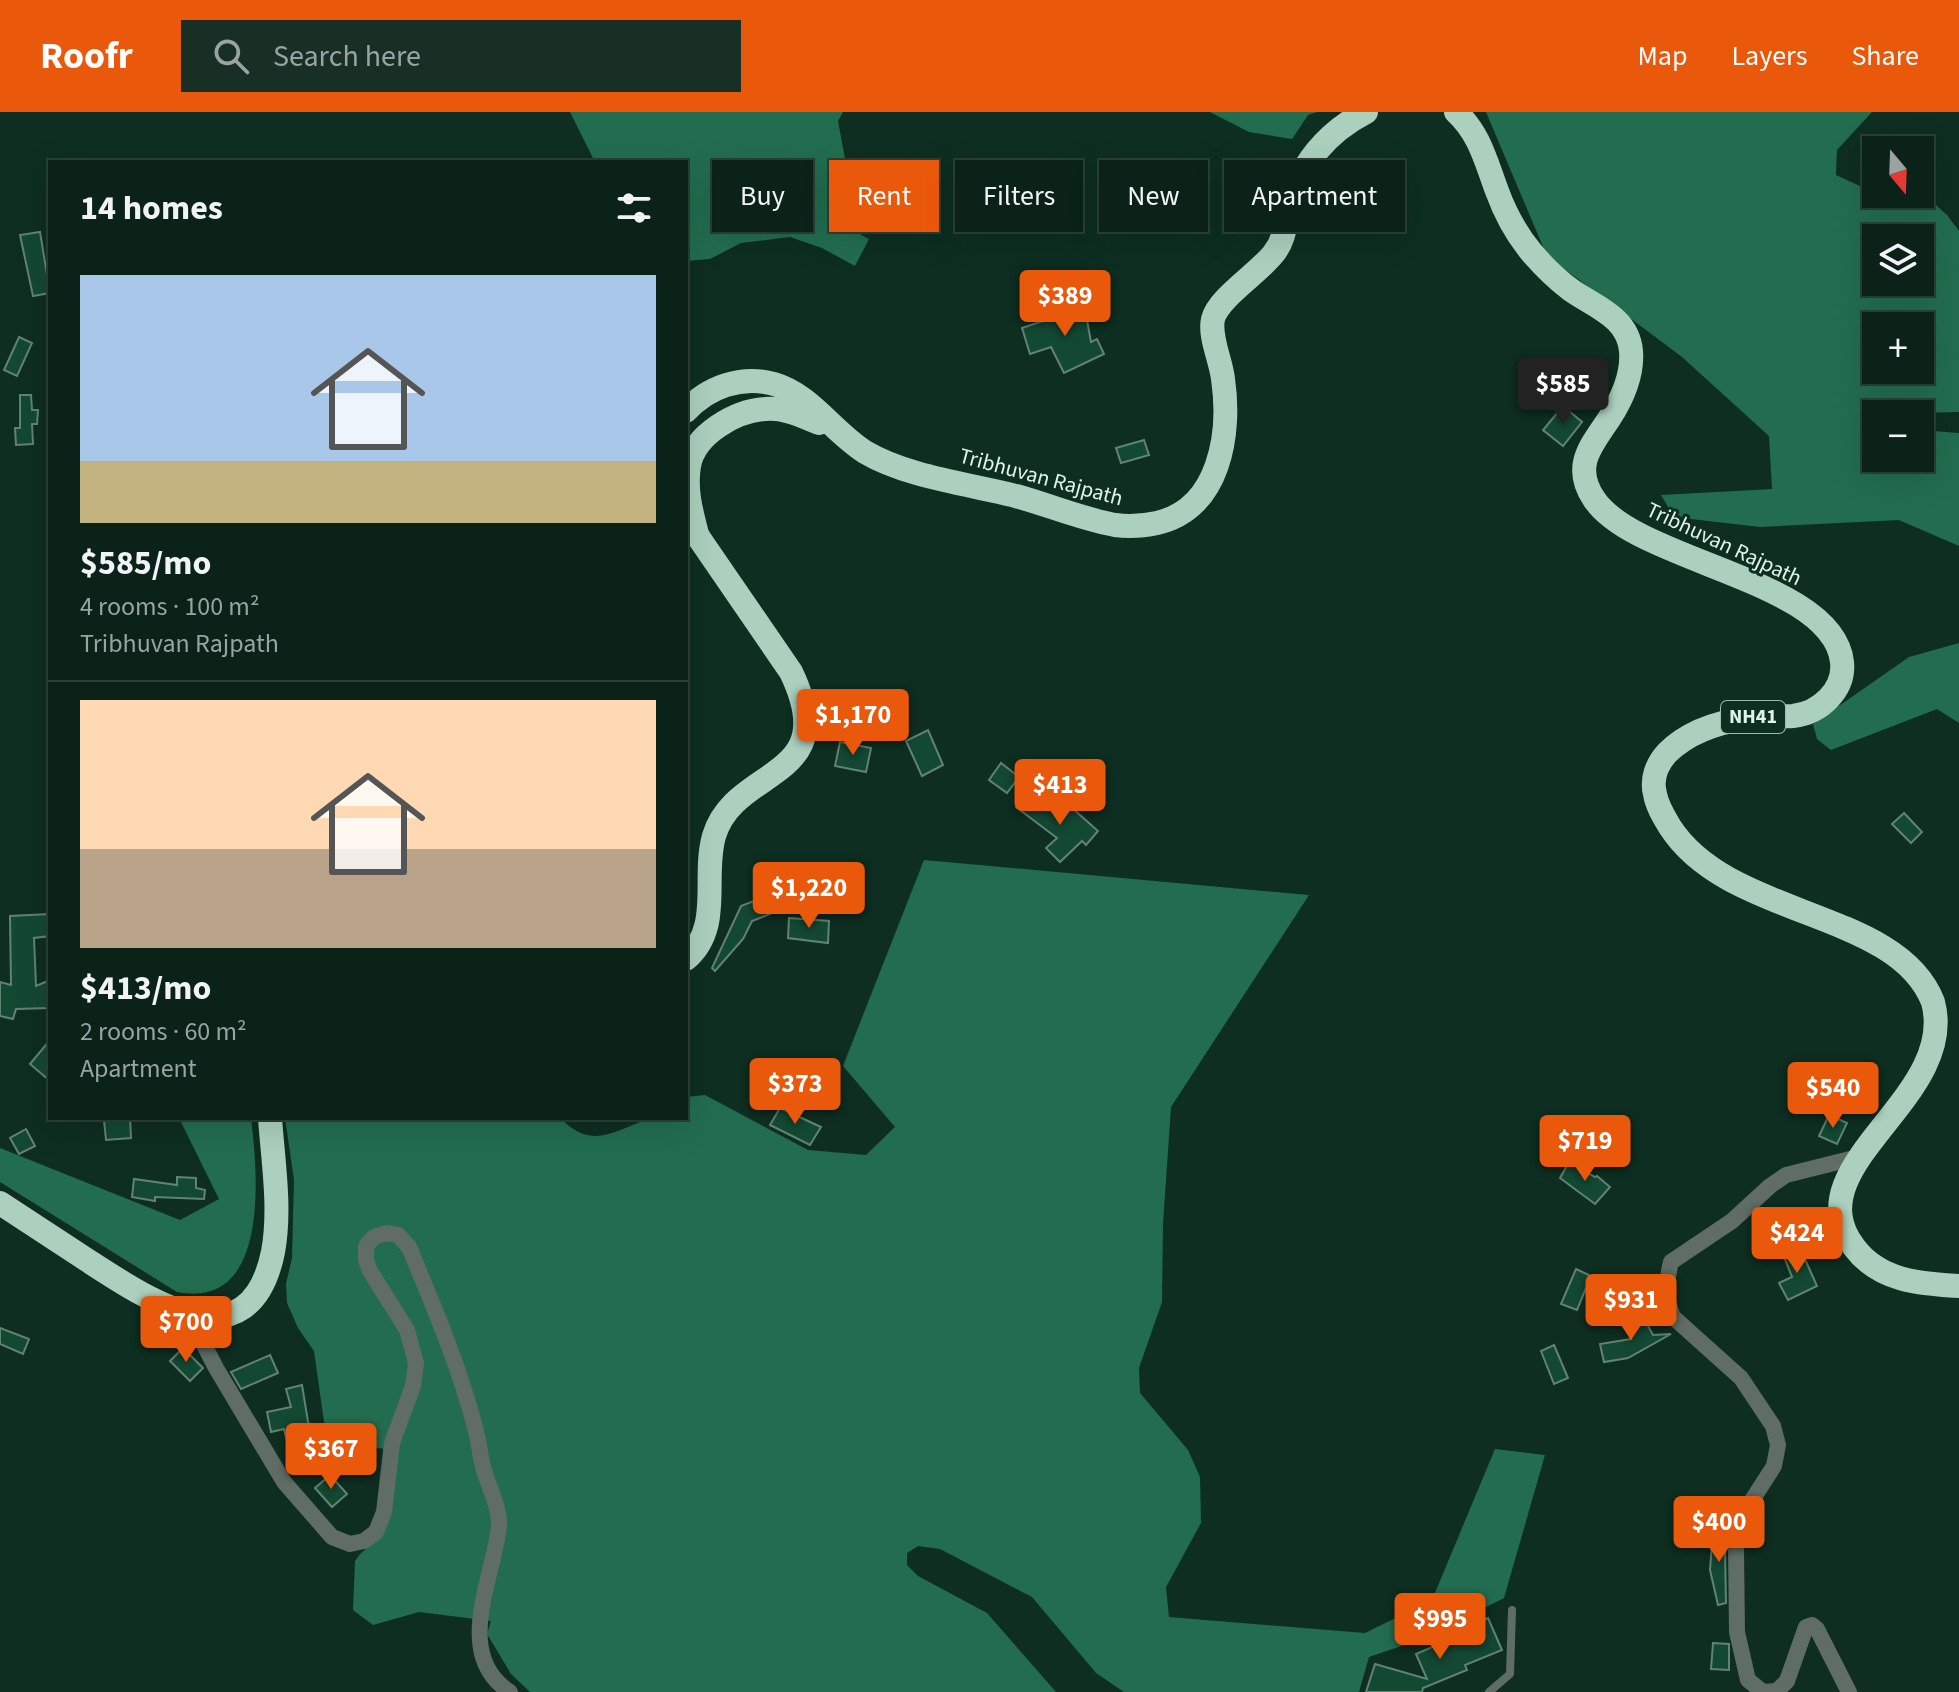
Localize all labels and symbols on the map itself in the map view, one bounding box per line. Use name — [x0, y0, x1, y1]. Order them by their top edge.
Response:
north arrow — [1862, 136, 1934, 208]
pin: $389 — [1018, 270, 1112, 338]
pin: $585 — [1516, 358, 1610, 426]
street label: Tribhuvan Rajpath — [956, 440, 1126, 514]
street label: Tribhuvan Rajpath — [1641, 494, 1807, 594]
pin: $1,170 — [788, 689, 918, 757]
road number: NH41 — [1721, 701, 1785, 733]
pin: $413 — [1013, 759, 1107, 827]
pin: $1,220 — [744, 862, 874, 930]
pin: $373 — [748, 1058, 842, 1126]
pin: $540 — [1786, 1062, 1880, 1130]
pin: $719 — [1538, 1115, 1632, 1183]
pin: $424 — [1750, 1207, 1844, 1275]
pin: $931 — [1584, 1274, 1678, 1342]
pin: $700 — [139, 1296, 233, 1364]
pin: $367 — [284, 1423, 378, 1491]
pin: $400 — [1672, 1496, 1766, 1564]
pin: $995 — [1393, 1593, 1487, 1661]

